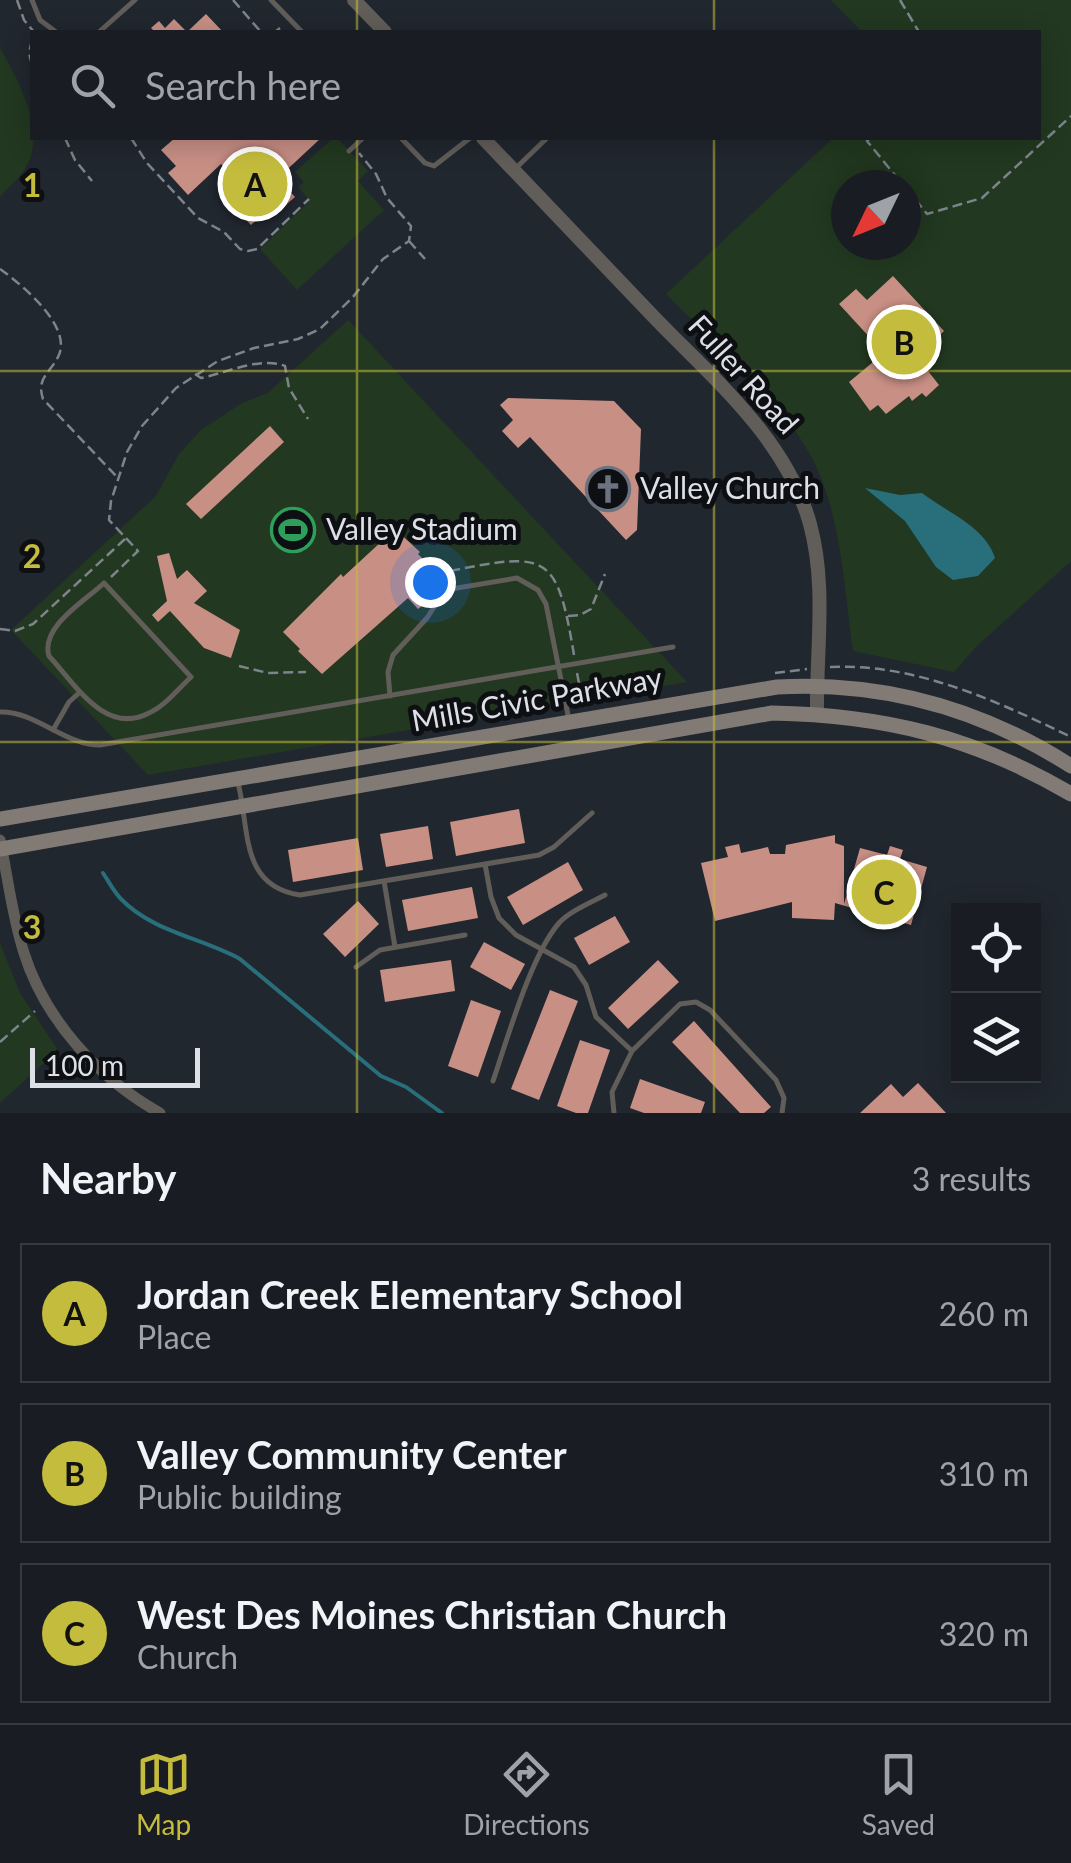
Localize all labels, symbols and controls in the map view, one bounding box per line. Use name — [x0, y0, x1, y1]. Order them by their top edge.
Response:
search box — [30, 30, 1041, 140]
icon: search — [65, 58, 120, 113]
text: Search here — [145, 62, 341, 108]
pin: A — [222, 146, 288, 222]
text: 1 — [23, 165, 41, 204]
north arrow — [831, 170, 921, 260]
pin: B — [872, 304, 936, 380]
street label: Fuller Road — [682, 307, 807, 440]
church icon: Valley Church — [585, 466, 631, 512]
place label: Valley Church — [640, 469, 820, 505]
sports icon: Valley Stadium — [270, 507, 316, 553]
place label: Valley Stadium — [326, 510, 518, 546]
text: 2 — [23, 536, 41, 575]
your location — [405, 557, 456, 608]
street label: Mills Civic Parkway — [409, 658, 665, 738]
pin: C — [852, 854, 916, 930]
map controls — [951, 903, 1041, 1083]
button: locate — [951, 903, 1041, 993]
text: 3 — [23, 907, 41, 946]
button: layers — [951, 993, 1041, 1083]
scale bar — [30, 1043, 200, 1088]
text: 100 m — [45, 1048, 124, 1082]
text: Nearby — [40, 1153, 177, 1203]
text: 3 results — [912, 1159, 1031, 1198]
text: Jordan Creek Elementary School — [137, 1271, 683, 1317]
text: A — [63, 1294, 86, 1333]
text: 260 m — [939, 1294, 1029, 1333]
text: Place — [137, 1317, 211, 1356]
text: Valley Community Center — [137, 1431, 567, 1477]
text: B — [64, 1454, 85, 1493]
text: 310 m — [939, 1454, 1029, 1493]
text: Public building — [137, 1477, 342, 1516]
text: West Des Moines Christian Church — [137, 1591, 727, 1637]
text: C — [64, 1614, 85, 1653]
text: 320 m — [939, 1614, 1029, 1653]
text: Church — [137, 1637, 238, 1676]
tab: Map — [136, 1747, 191, 1841]
tab: Directions — [463, 1747, 590, 1841]
tab: Saved — [862, 1747, 935, 1841]

